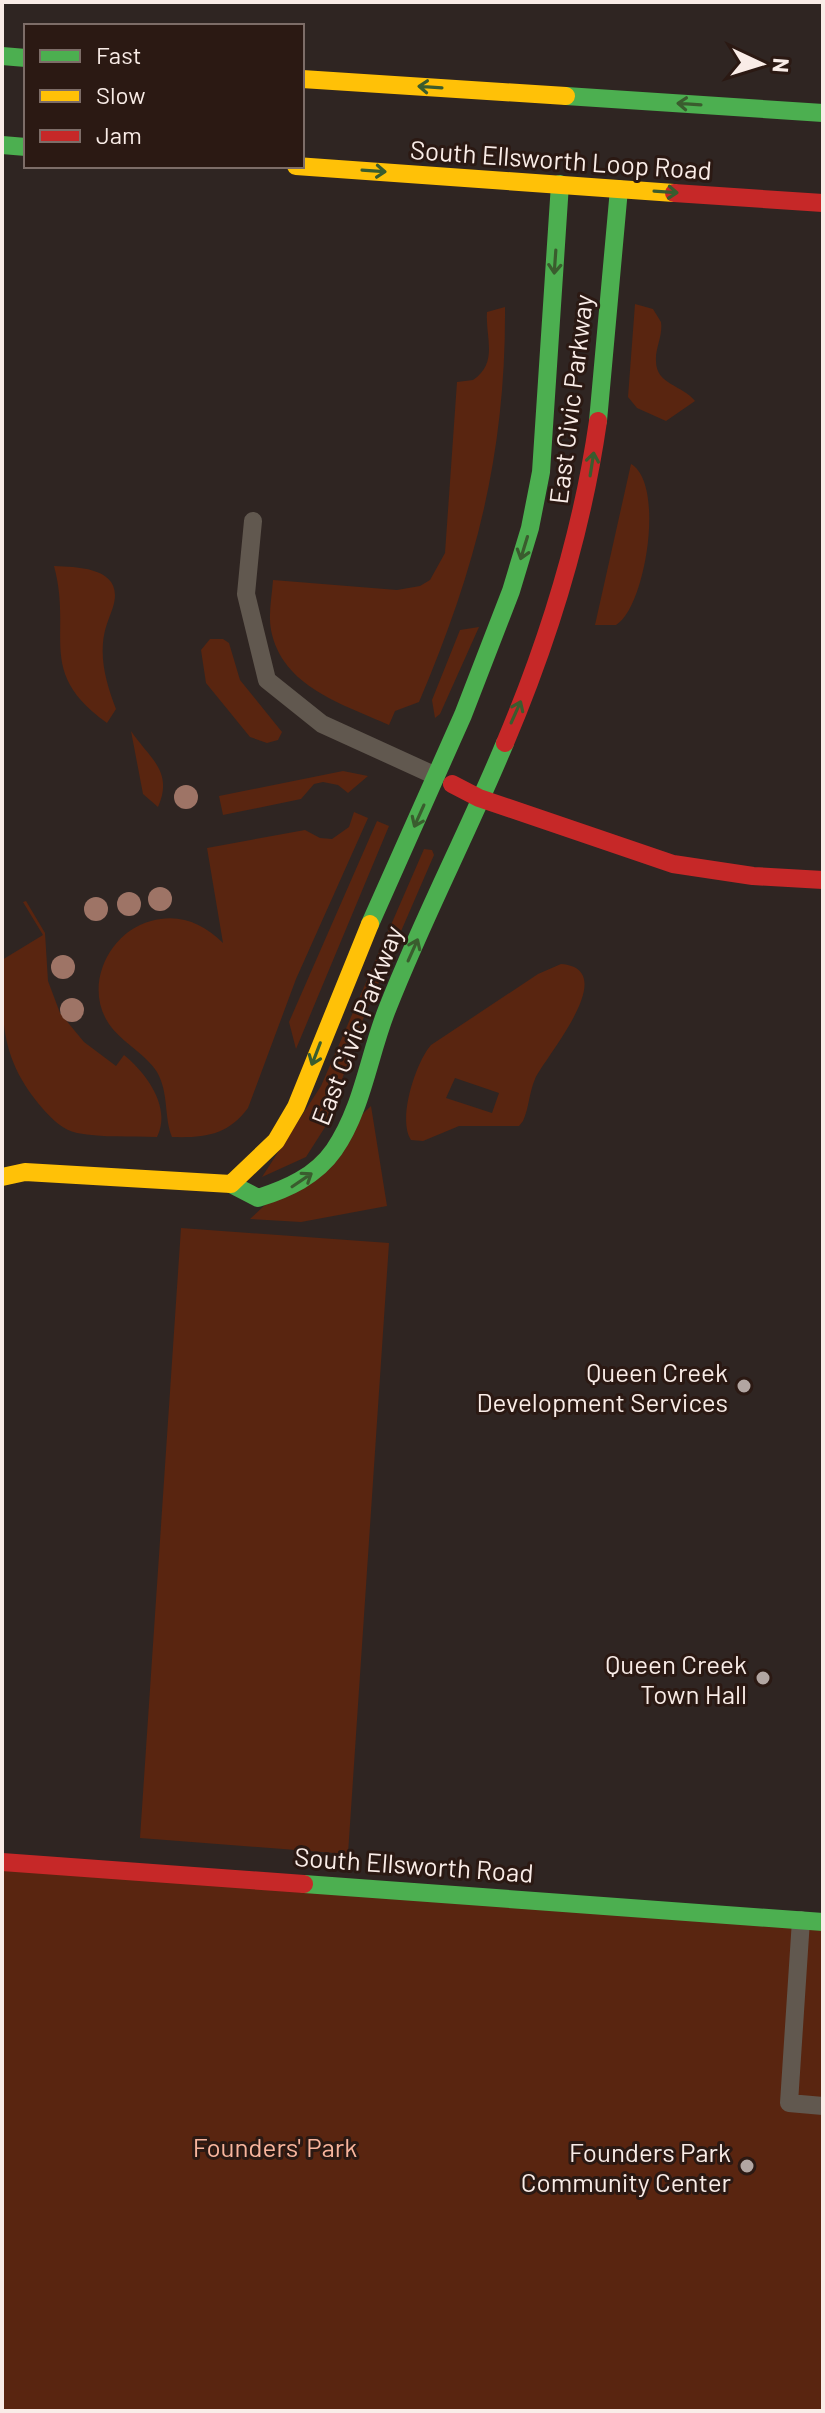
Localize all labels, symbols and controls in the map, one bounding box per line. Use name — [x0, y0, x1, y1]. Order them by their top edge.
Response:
legend — [24, 24, 304, 168]
north arrow — [721, 24, 801, 104]
text: Fast — [96, 40, 141, 69]
text: N — [768, 57, 795, 74]
one-way arrow — [417, 79, 444, 94]
text: Slow — [96, 80, 145, 109]
one-way arrow — [676, 96, 703, 111]
text: Jam — [96, 120, 142, 149]
street label: South Ellsworth Loop Road — [409, 133, 713, 185]
one-way arrow — [360, 164, 387, 179]
one-way arrow — [652, 185, 679, 200]
one-way arrow — [547, 248, 562, 275]
street label: East Civic Parkway — [542, 292, 598, 506]
one-way arrow — [585, 451, 600, 477]
one-way arrow — [516, 535, 530, 560]
one-way arrow — [510, 700, 525, 724]
one-way arrow — [410, 803, 425, 828]
street label: East Civic Parkway — [304, 921, 408, 1129]
one-way arrow — [406, 938, 421, 963]
one-way arrow — [308, 1042, 322, 1066]
one-way arrow — [290, 1172, 313, 1188]
place label: Queen Creek Development Services — [477, 1356, 728, 1417]
marker: Queen Creek Development Services — [735, 1377, 753, 1395]
place label: Queen Creek Town Hall — [605, 1648, 747, 1709]
marker: Queen Creek Town Hall — [754, 1669, 772, 1687]
street label: South Ellsworth Road — [293, 1840, 535, 1888]
park label: Founders' Park — [193, 2131, 357, 2162]
place label: Founders Park Community Center — [521, 2136, 732, 2197]
marker: Founders Park Community Center — [738, 2157, 756, 2175]

